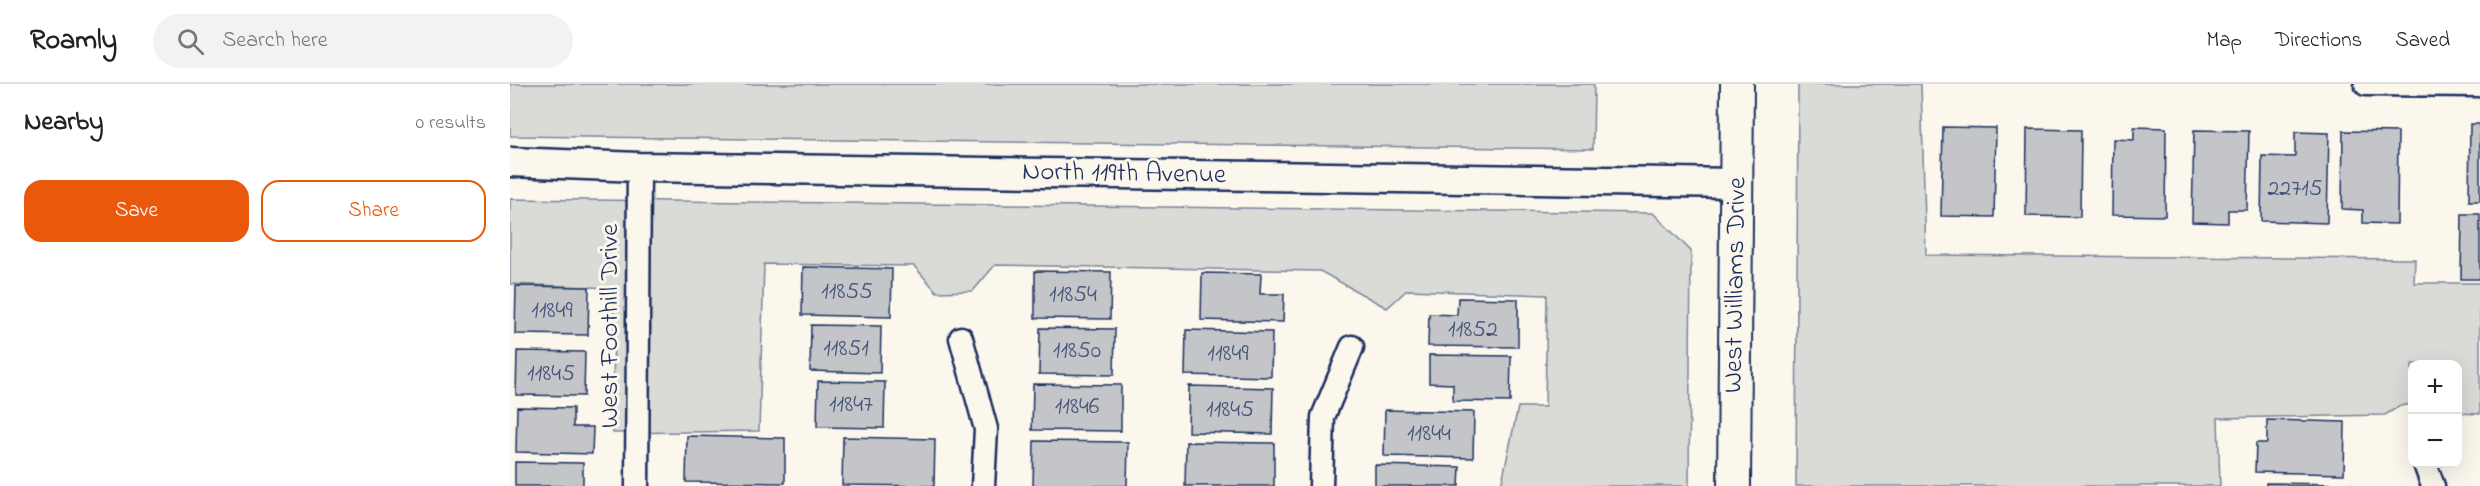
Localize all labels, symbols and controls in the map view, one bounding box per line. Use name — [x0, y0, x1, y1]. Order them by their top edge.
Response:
search box — [153, 14, 573, 68]
text: Roamly — [30, 21, 117, 62]
icon: search — [174, 25, 207, 58]
text: Search here — [222, 25, 328, 57]
text: Map — [2206, 26, 2242, 56]
text: Directions — [2275, 26, 2362, 56]
text: Saved — [2395, 26, 2450, 56]
text: Nearby — [24, 104, 103, 142]
text: 0 results — [415, 109, 486, 138]
street label: North 119th Avenue — [1022, 153, 1227, 195]
house number: 22715 — [2267, 172, 2323, 207]
street label: West Williams Drive — [1715, 176, 1757, 393]
button: Save — [24, 180, 249, 242]
button: Share — [261, 180, 486, 242]
street label: West Foothill Drive — [591, 223, 630, 428]
house number: 11855 — [821, 275, 873, 310]
house number: 11854 — [1049, 278, 1097, 313]
house number: 11849 — [531, 294, 573, 329]
house number: 11852 — [1448, 313, 1498, 348]
house number: 11851 — [823, 332, 869, 367]
house number: 11850 — [1053, 334, 1101, 369]
house number: 11849 — [1207, 337, 1249, 372]
house number: 11845 — [527, 357, 575, 392]
map controls — [2408, 360, 2462, 468]
button: + — [2408, 360, 2462, 414]
house number: 11847 — [829, 388, 873, 423]
house number: 11846 — [1055, 390, 1100, 425]
house number: 11845 — [1206, 393, 1254, 428]
button: − — [2408, 414, 2462, 468]
house number: 11844 — [1407, 417, 1451, 452]

